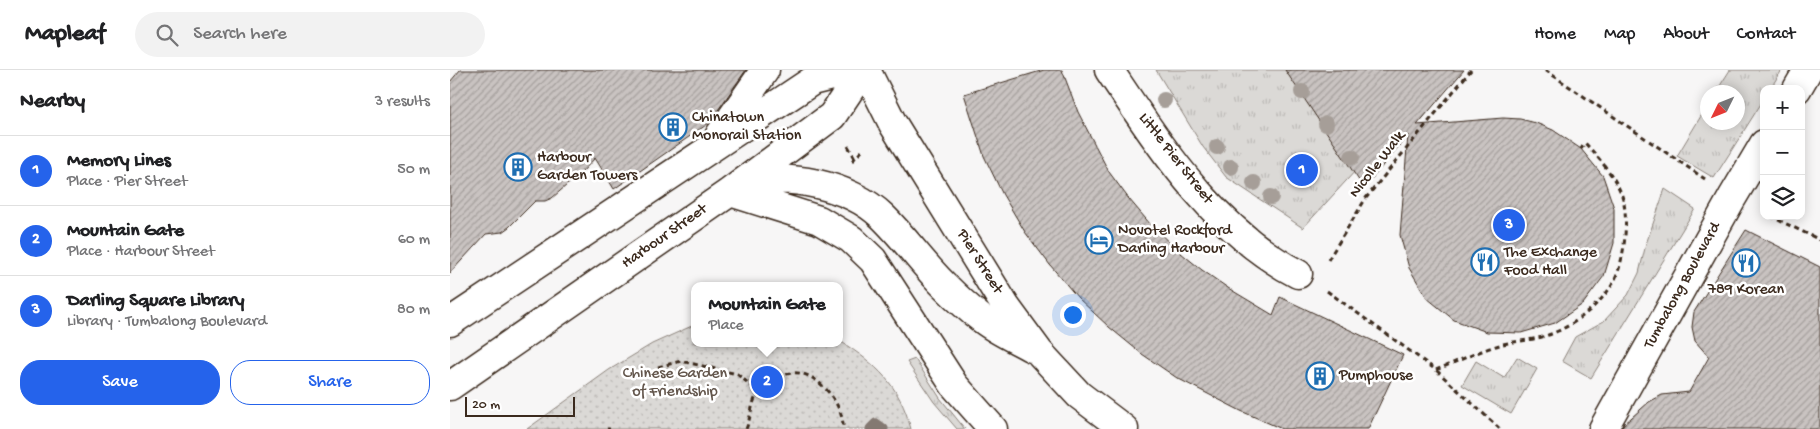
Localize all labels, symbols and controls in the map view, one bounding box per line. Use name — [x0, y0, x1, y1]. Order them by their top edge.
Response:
search box — [135, 12, 485, 57]
text: Mapleaf — [25, 20, 105, 49]
icon: search — [153, 21, 181, 49]
text: Search here — [193, 23, 287, 46]
text: Home — [1534, 24, 1576, 45]
text: Map — [1604, 24, 1635, 45]
text: About — [1663, 24, 1709, 45]
text: Contact — [1737, 24, 1795, 45]
north arrow — [1700, 85, 1745, 130]
map controls — [1760, 85, 1805, 220]
button: + — [1760, 85, 1805, 130]
text: Nearby — [20, 90, 85, 115]
text: 3 results — [375, 93, 430, 112]
place label: Chinatown Monorail Station — [692, 109, 802, 146]
street label: Little Pier Street — [1133, 110, 1217, 210]
building icon: Chinatown Monorail Station — [658, 112, 688, 142]
street label: Nicolle Walk — [1346, 126, 1411, 202]
button: − — [1760, 130, 1805, 175]
place label: Harbour Garden Towers — [537, 149, 638, 186]
text: Memory Lines — [67, 150, 171, 173]
pin: 1 — [1286, 151, 1318, 189]
building icon: Harbour Garden Towers — [503, 152, 533, 182]
text: 1 — [33, 161, 39, 180]
text: 50 m — [397, 161, 430, 180]
text: Place · Pier Street — [67, 173, 187, 192]
button: layers — [1760, 175, 1805, 220]
street label: Harbour Street — [619, 200, 713, 273]
pin: 3 — [1493, 206, 1525, 244]
street label: Tumbalong Boulevard — [1640, 218, 1726, 353]
text: Mountain Gate — [67, 220, 184, 243]
place label: Novotel Rockford Darling Harbour — [1117, 222, 1233, 259]
street label: Pier Street — [951, 225, 1007, 299]
hotel icon: Novotel Rockford Darling Harbour — [1084, 225, 1114, 255]
text: 2 — [32, 231, 40, 250]
text: 60 m — [398, 231, 430, 250]
text: Place · Harbour Street — [67, 243, 215, 262]
place label: The Exchange Food Hall — [1503, 244, 1598, 281]
restaurant icon: The Exchange Food Hall — [1470, 247, 1500, 277]
restaurant icon: 789 Korean — [1731, 248, 1761, 278]
place label: 789 Korean — [1707, 281, 1785, 300]
popup — [691, 282, 843, 347]
text: Darling Square Library — [67, 290, 244, 313]
text: Mountain Gate — [708, 294, 826, 317]
text: 3 — [32, 301, 40, 320]
text: 80 m — [397, 301, 430, 320]
your location — [1060, 302, 1086, 328]
text: Library · Tumbalong Boulevard — [67, 313, 267, 332]
text: Place — [708, 317, 743, 336]
button: Save — [20, 360, 220, 405]
button: Share — [230, 360, 430, 405]
building icon: Pumphouse — [1305, 361, 1335, 391]
pin: 2 — [751, 363, 783, 401]
park label: Chinese Garden of Friendship — [623, 365, 728, 402]
place label: Pumphouse — [1338, 367, 1414, 386]
scale bar — [465, 394, 575, 417]
text: 20 m — [472, 397, 500, 414]

